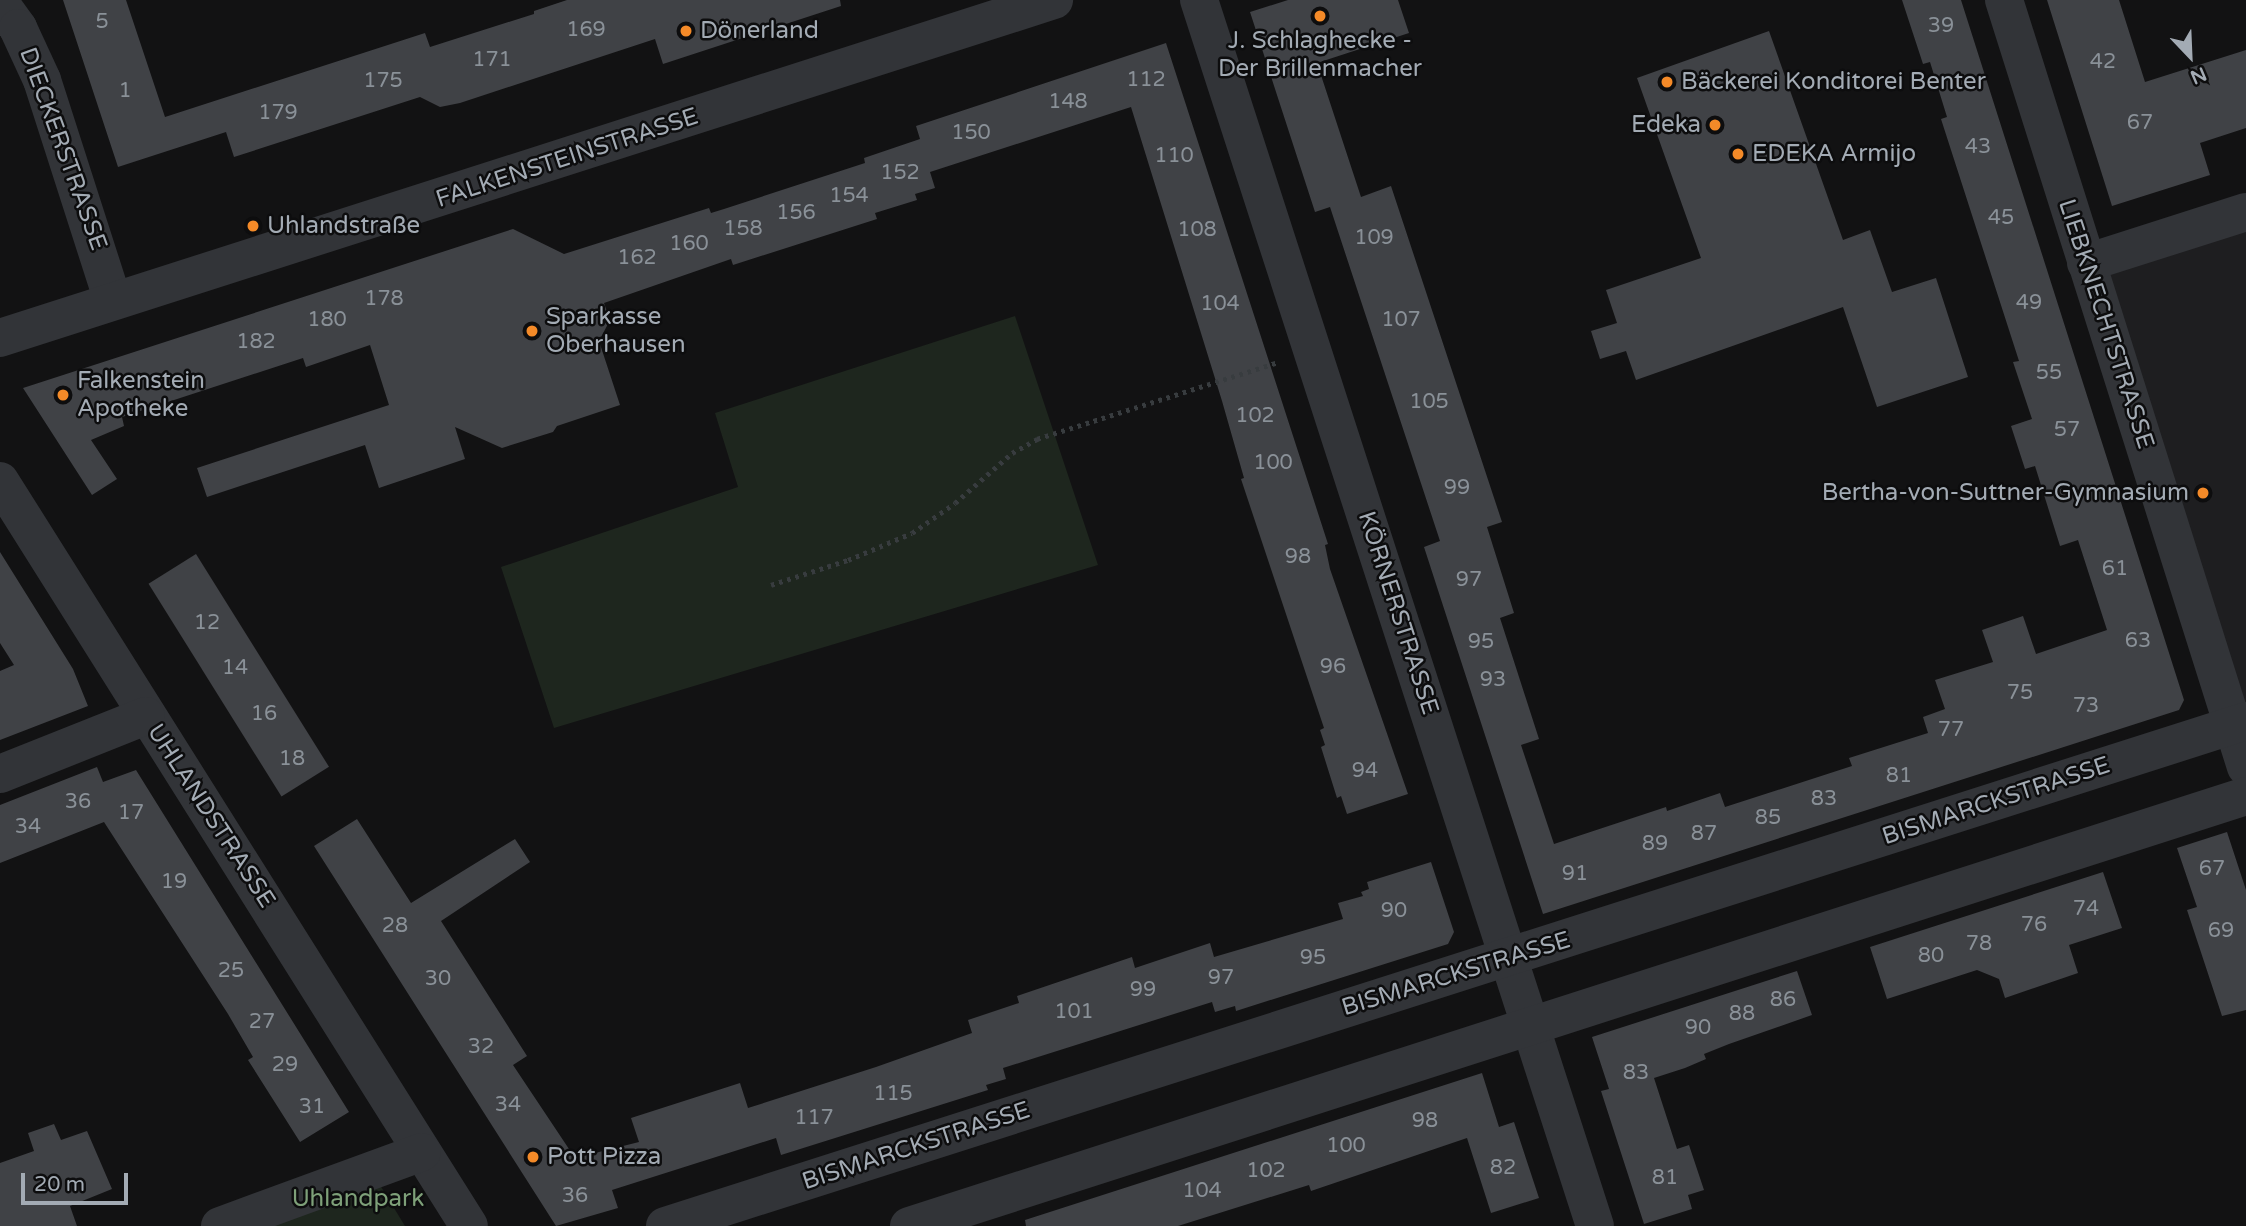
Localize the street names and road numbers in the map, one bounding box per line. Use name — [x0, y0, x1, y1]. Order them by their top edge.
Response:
street label: DIECKERSTRASSE — [13, 44, 113, 254]
street label: FALKENSTEINSTRASSE — [432, 102, 702, 214]
street label: LIEBKNECHTSTRASSE — [2052, 195, 2160, 453]
street label: KÖRNERSTRASSE — [1352, 508, 1444, 718]
street label: UHLANDSTRASSE — [141, 719, 281, 913]
street label: BISMARCKSTRASSE — [1879, 751, 2113, 851]
street label: BISMARCKSTRASSE — [1338, 925, 1574, 1023]
street label: BISMARCKSTRASSE — [799, 1096, 1033, 1196]

